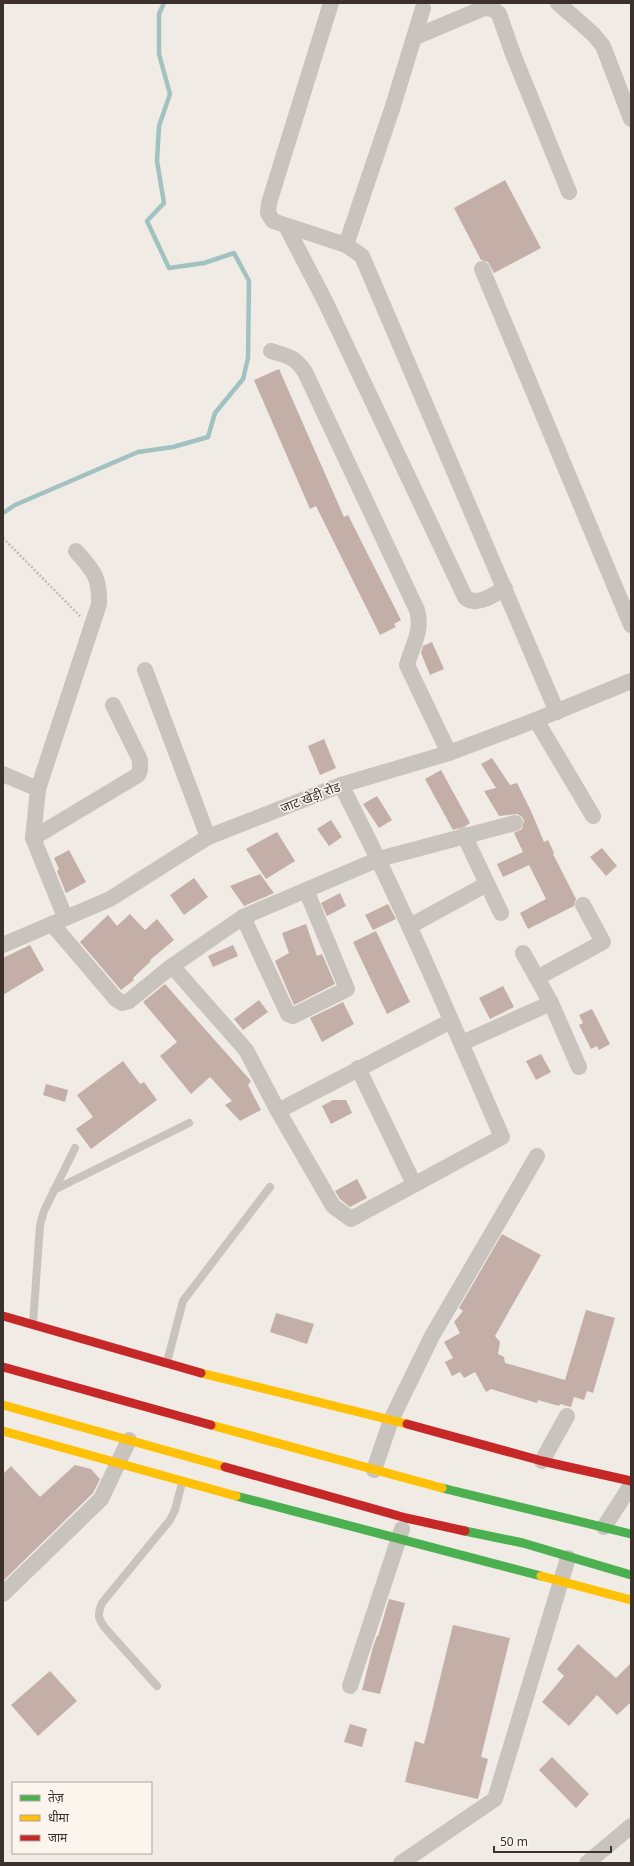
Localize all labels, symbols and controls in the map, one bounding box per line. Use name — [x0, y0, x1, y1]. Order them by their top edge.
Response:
street label: जाट खेड़ी रोड — [277, 777, 344, 817]
legend — [12, 1782, 152, 1854]
text: तेज़ — [48, 1789, 65, 1806]
text: धीमा — [48, 1809, 70, 1826]
scale bar — [494, 1828, 611, 1854]
text: जाम — [48, 1829, 68, 1846]
text: 50 m — [500, 1833, 528, 1850]

